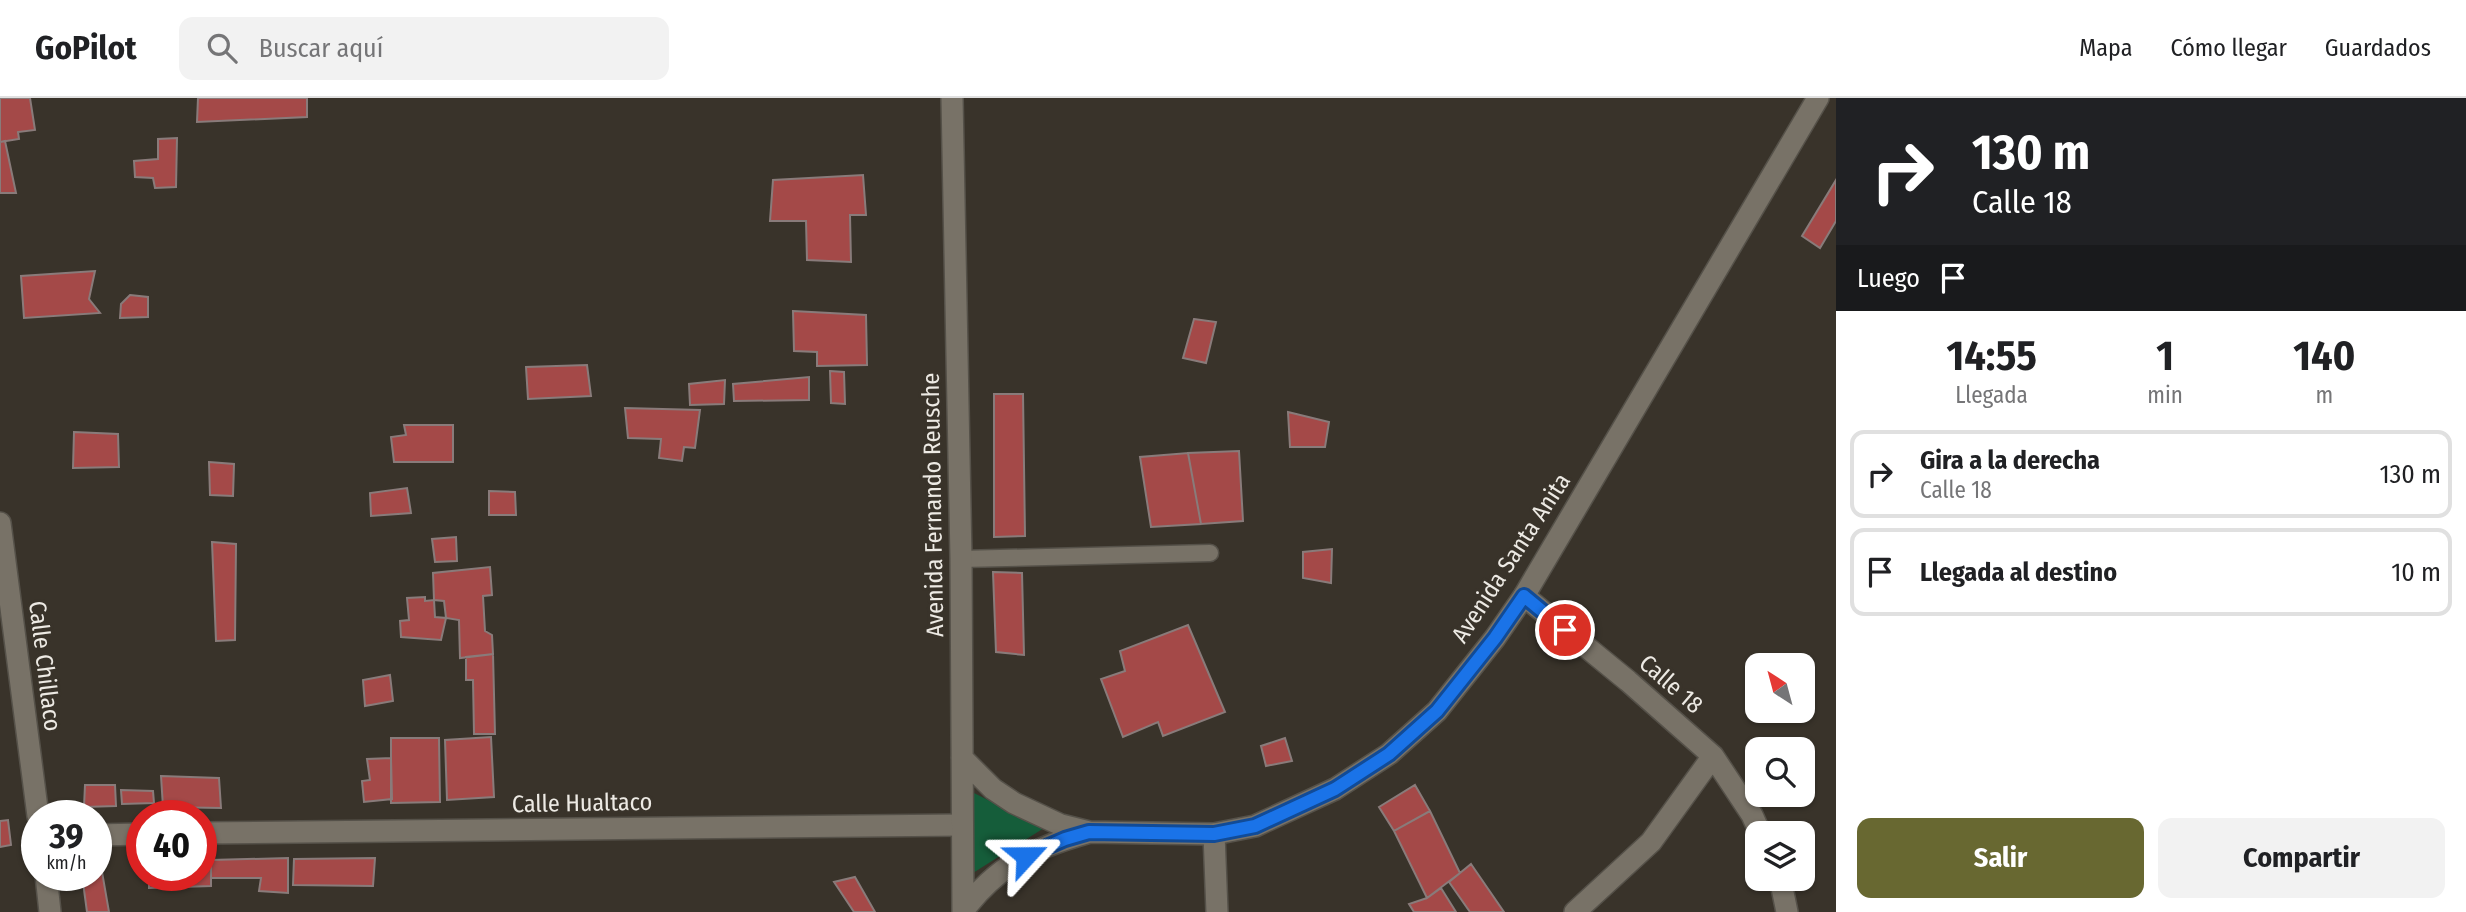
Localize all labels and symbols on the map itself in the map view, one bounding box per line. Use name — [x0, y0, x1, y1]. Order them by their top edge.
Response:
street label: Avenida Fernando Reusche — [917, 373, 949, 637]
street label: Avenida Santa Anita — [1446, 468, 1576, 648]
street label: Calle Chillaco — [23, 599, 67, 733]
pin — [1535, 600, 1595, 660]
street label: Calle 18 — [1634, 649, 1708, 719]
north arrow — [1745, 653, 1815, 723]
street label: Calle Hualtaco — [512, 788, 652, 818]
speed limit sign: 40 — [126, 800, 217, 891]
position arrow — [989, 819, 1063, 893]

